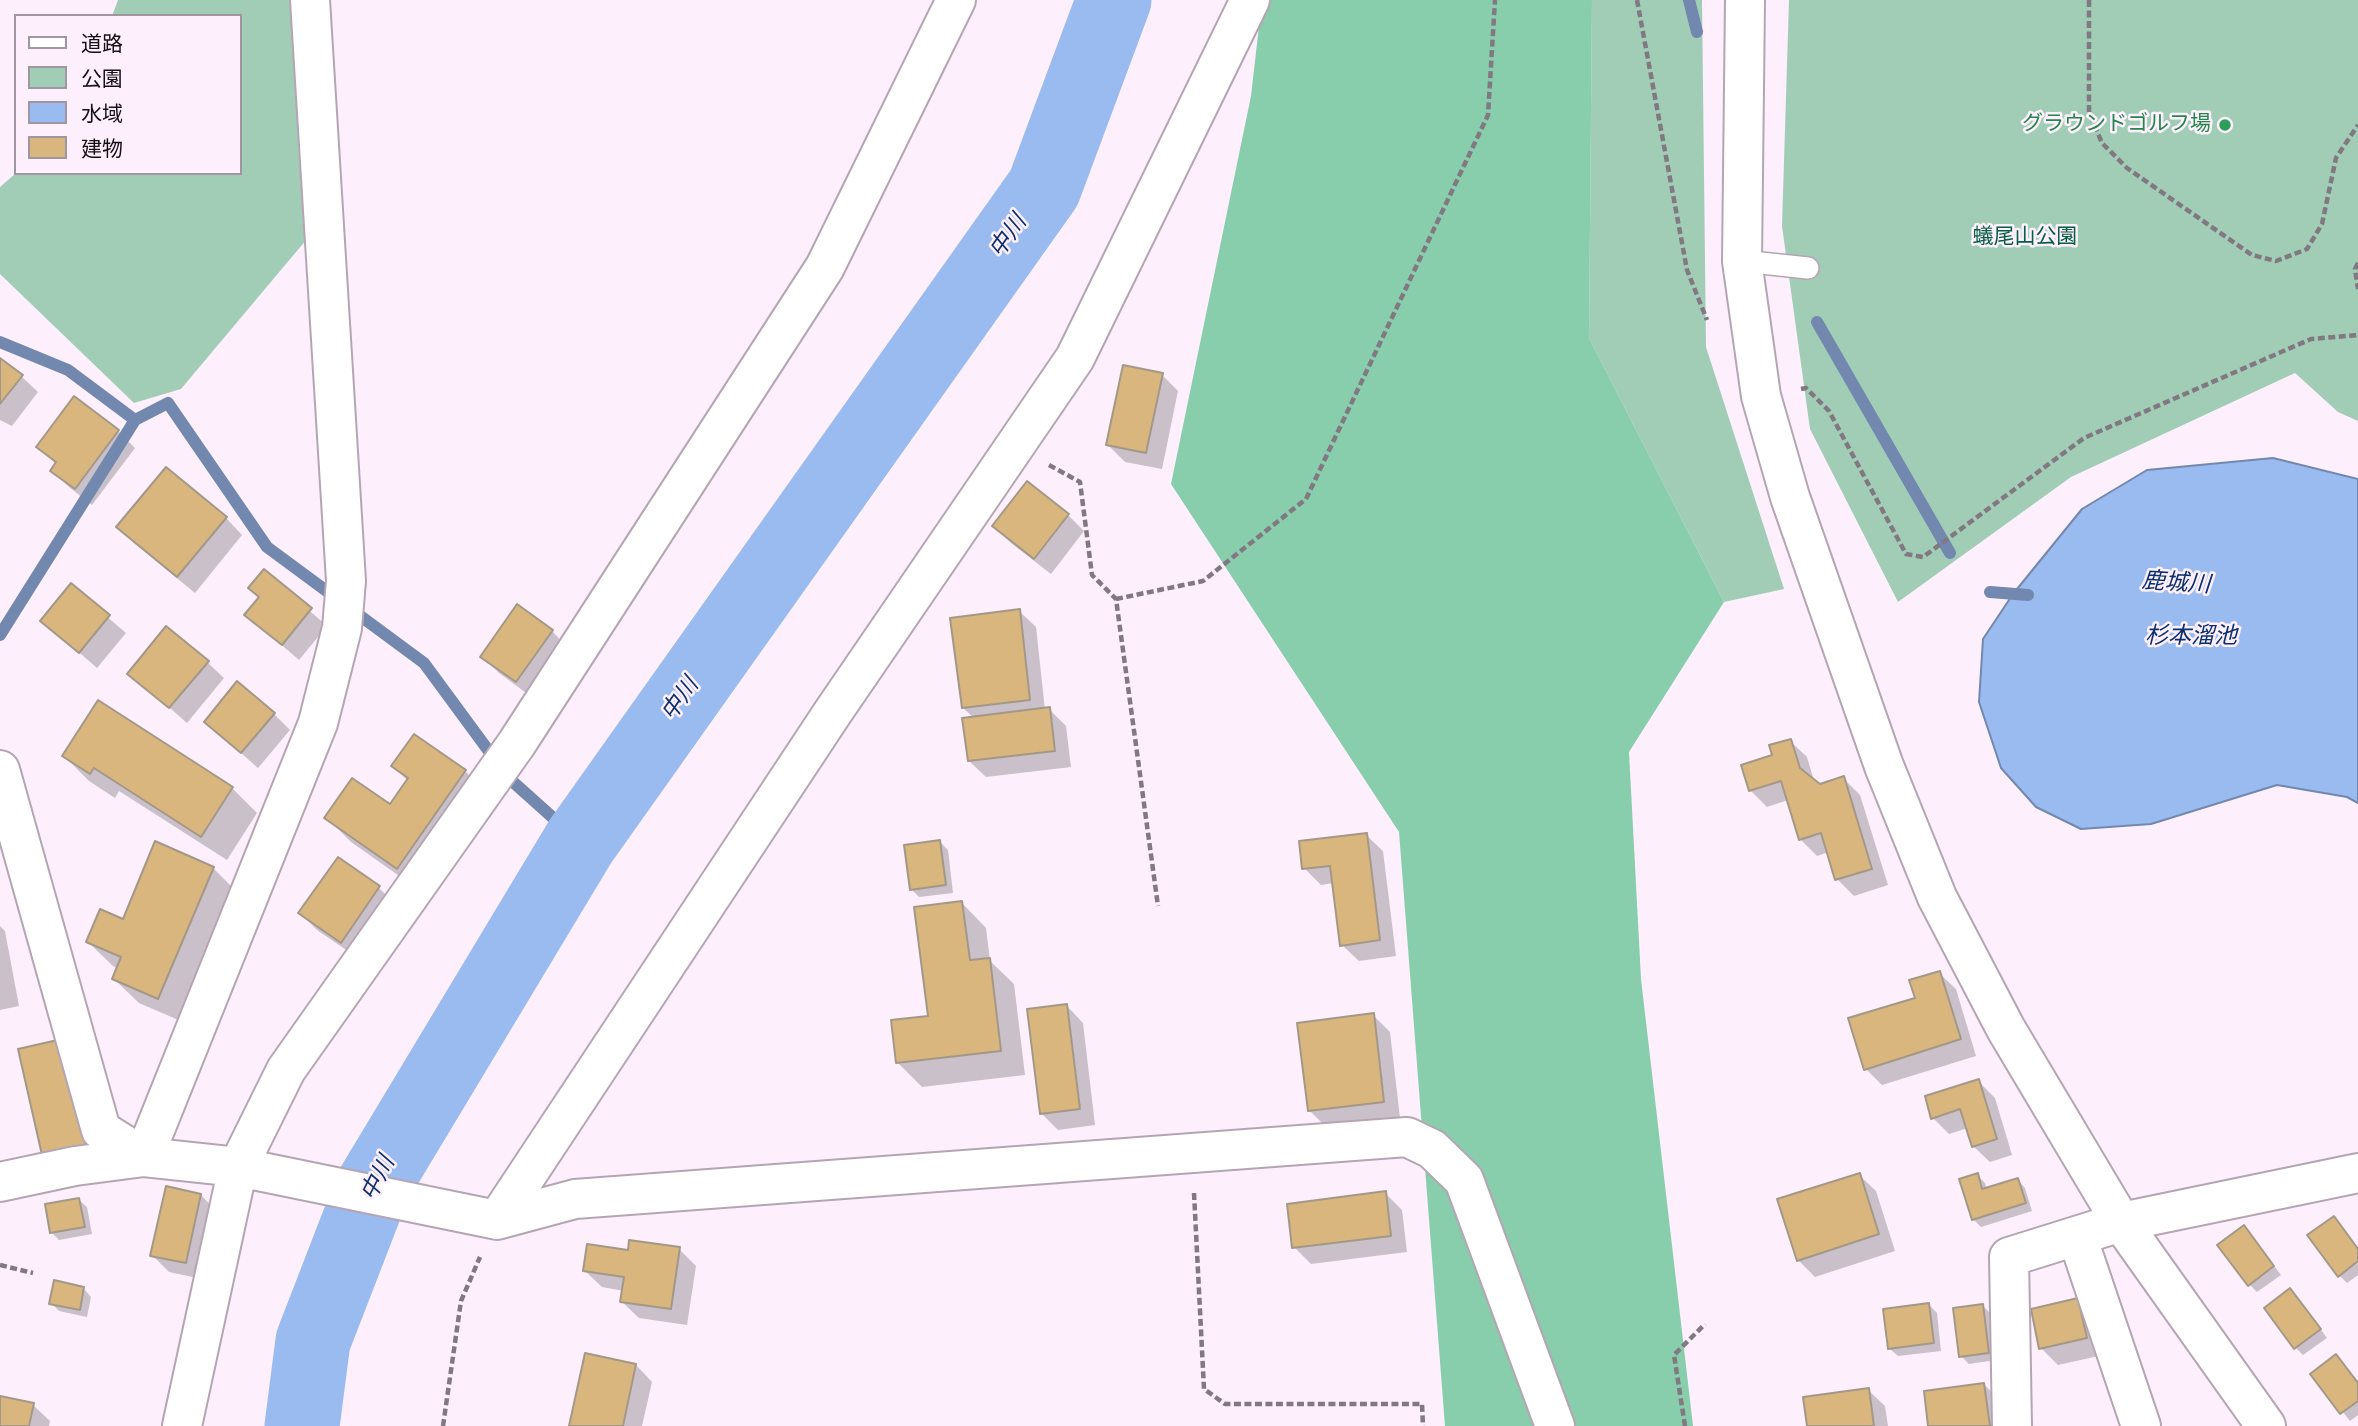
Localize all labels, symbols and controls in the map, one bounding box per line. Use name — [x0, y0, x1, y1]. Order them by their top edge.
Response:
legend — [14, 14, 242, 175]
text: 道路 — [81, 30, 123, 58]
text: 公園 — [81, 65, 123, 93]
text: 水域 — [81, 100, 123, 128]
place label: グラウンドゴルフ場 — [2022, 112, 2211, 138]
marker: グラウンドゴルフ場 — [2217, 117, 2233, 133]
text: 建物 — [81, 135, 123, 163]
water label: 中川 — [985, 210, 1033, 264]
park label: 蟻尾山公園 — [1973, 225, 2077, 251]
water label: 鹿城川 — [2141, 568, 2211, 600]
water label: 杉本溜池 — [2145, 623, 2237, 651]
water label: 中川 — [657, 673, 705, 727]
water label: 中川 — [356, 1152, 402, 1206]

